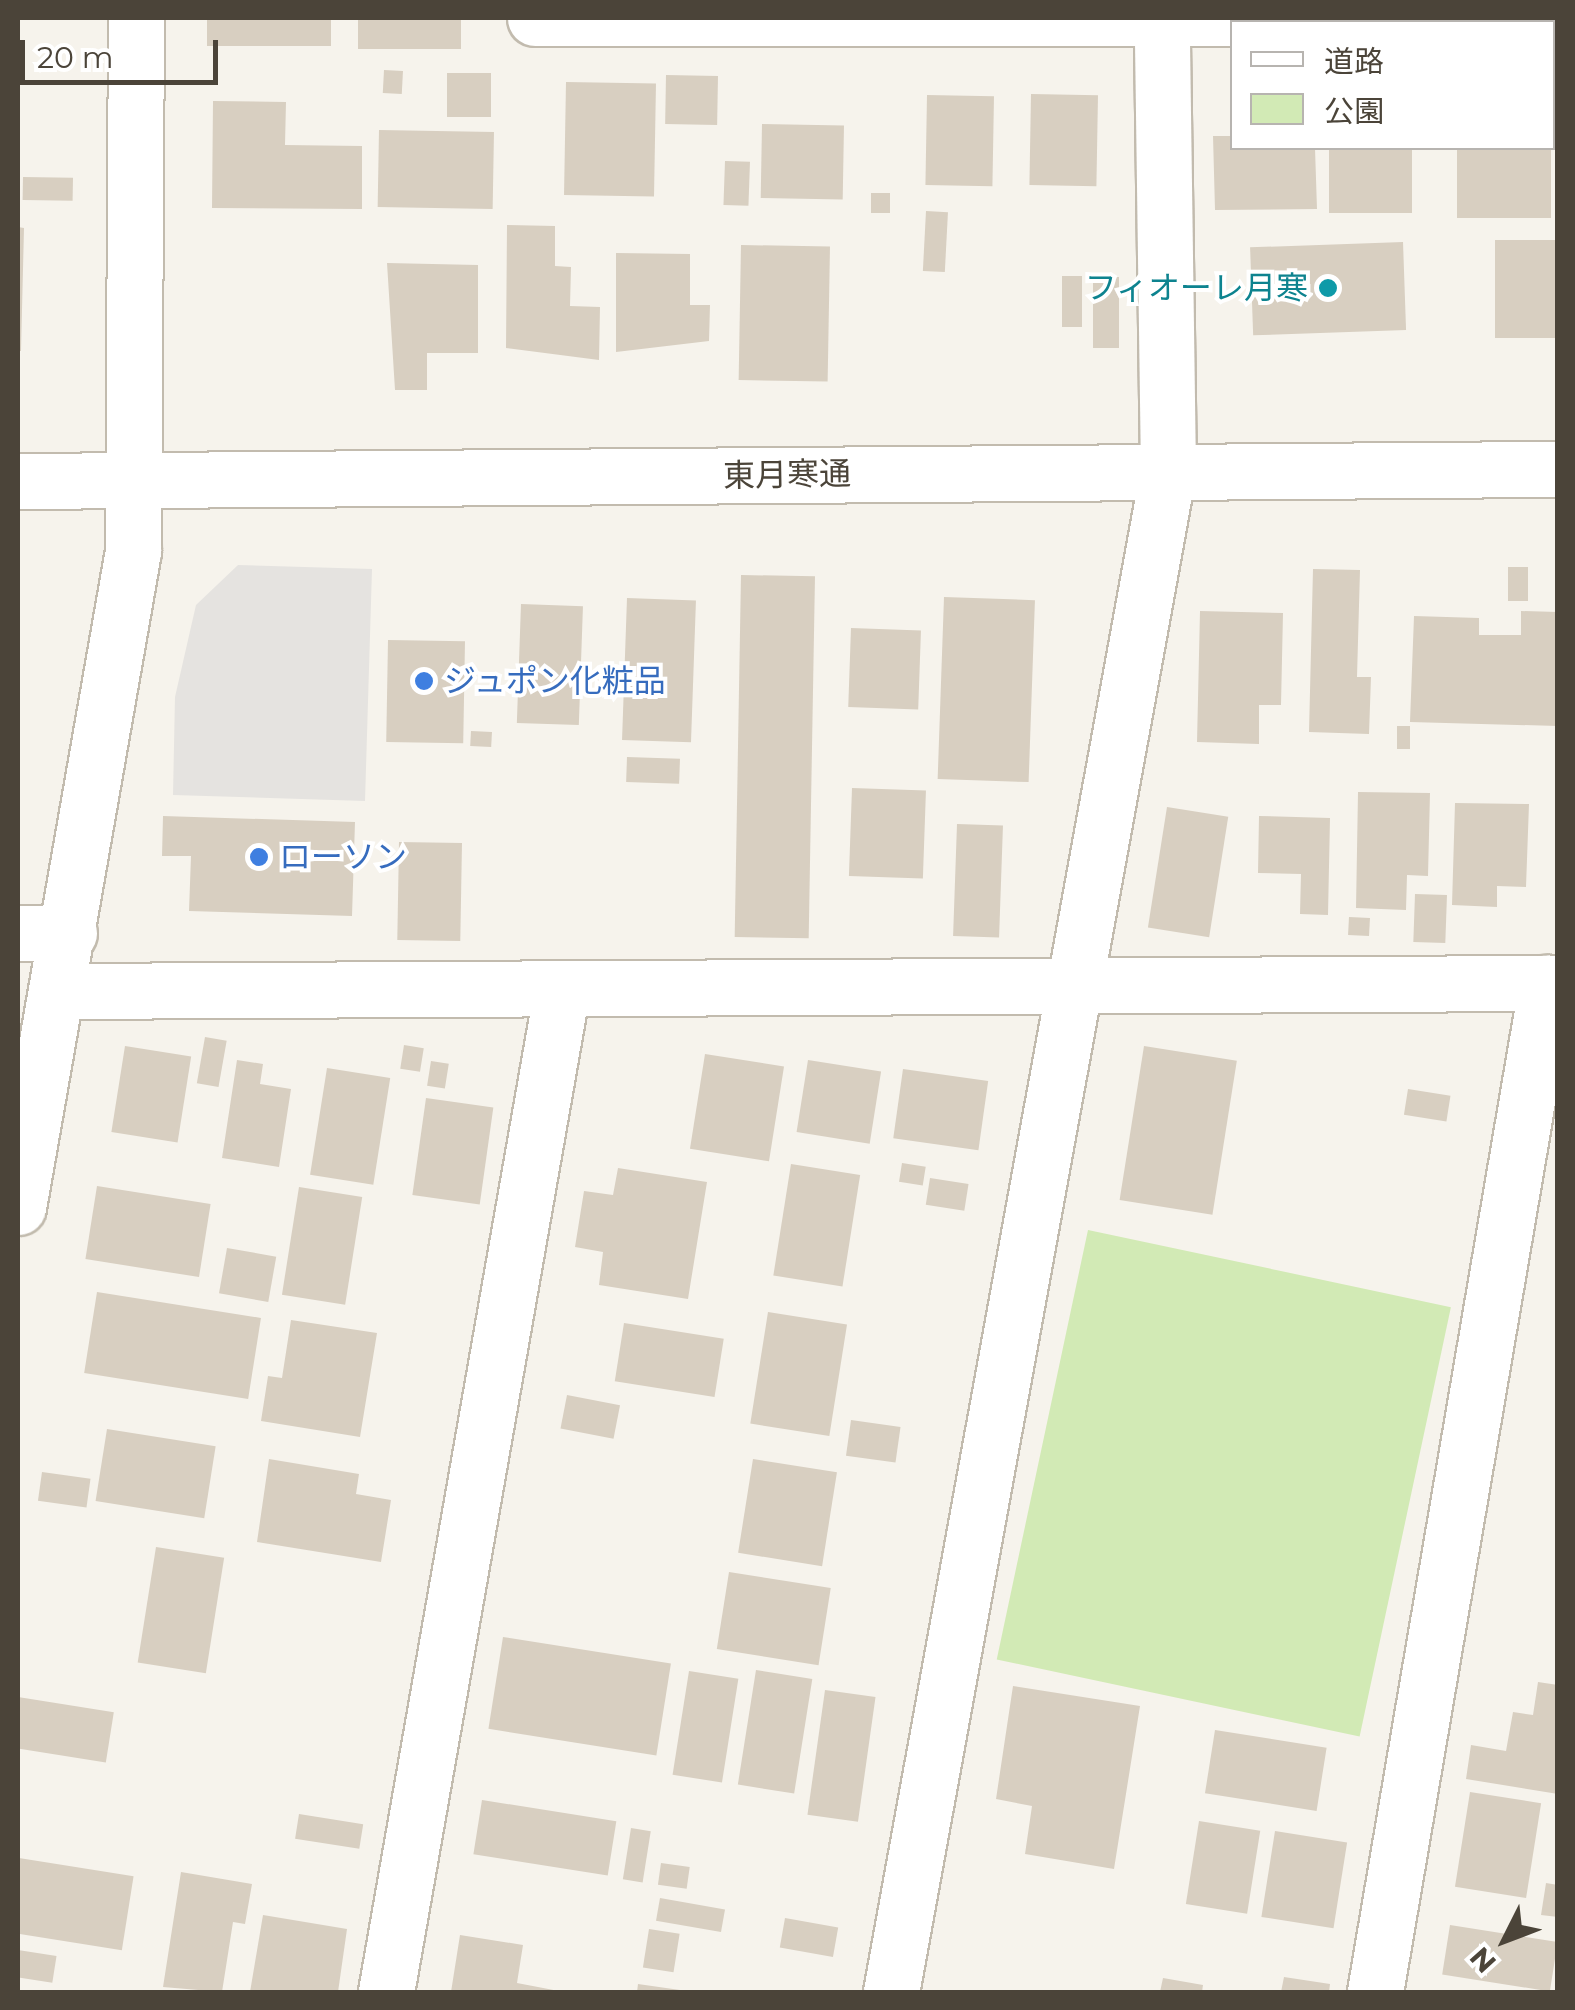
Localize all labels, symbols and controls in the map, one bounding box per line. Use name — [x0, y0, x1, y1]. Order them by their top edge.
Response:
scale bar — [25, 20, 222, 82]
legend — [1230, 20, 1555, 150]
text: 20 m — [37, 39, 114, 76]
text: 道路 — [1324, 43, 1384, 80]
text: 公園 — [1324, 93, 1384, 130]
place label: フィオーレ月寒 — [1084, 269, 1308, 307]
marker: フィオーレ月寒 — [1317, 277, 1339, 299]
street label: 東月寒通 — [723, 455, 851, 495]
place label: ジュポン化粧品 — [444, 662, 668, 700]
marker: ジュポン化粧品 — [413, 670, 435, 692]
place label: ローソン — [279, 838, 407, 876]
marker: ローソン — [248, 846, 270, 868]
north arrow — [1455, 1890, 1555, 1990]
text: N — [1463, 1940, 1503, 1980]

